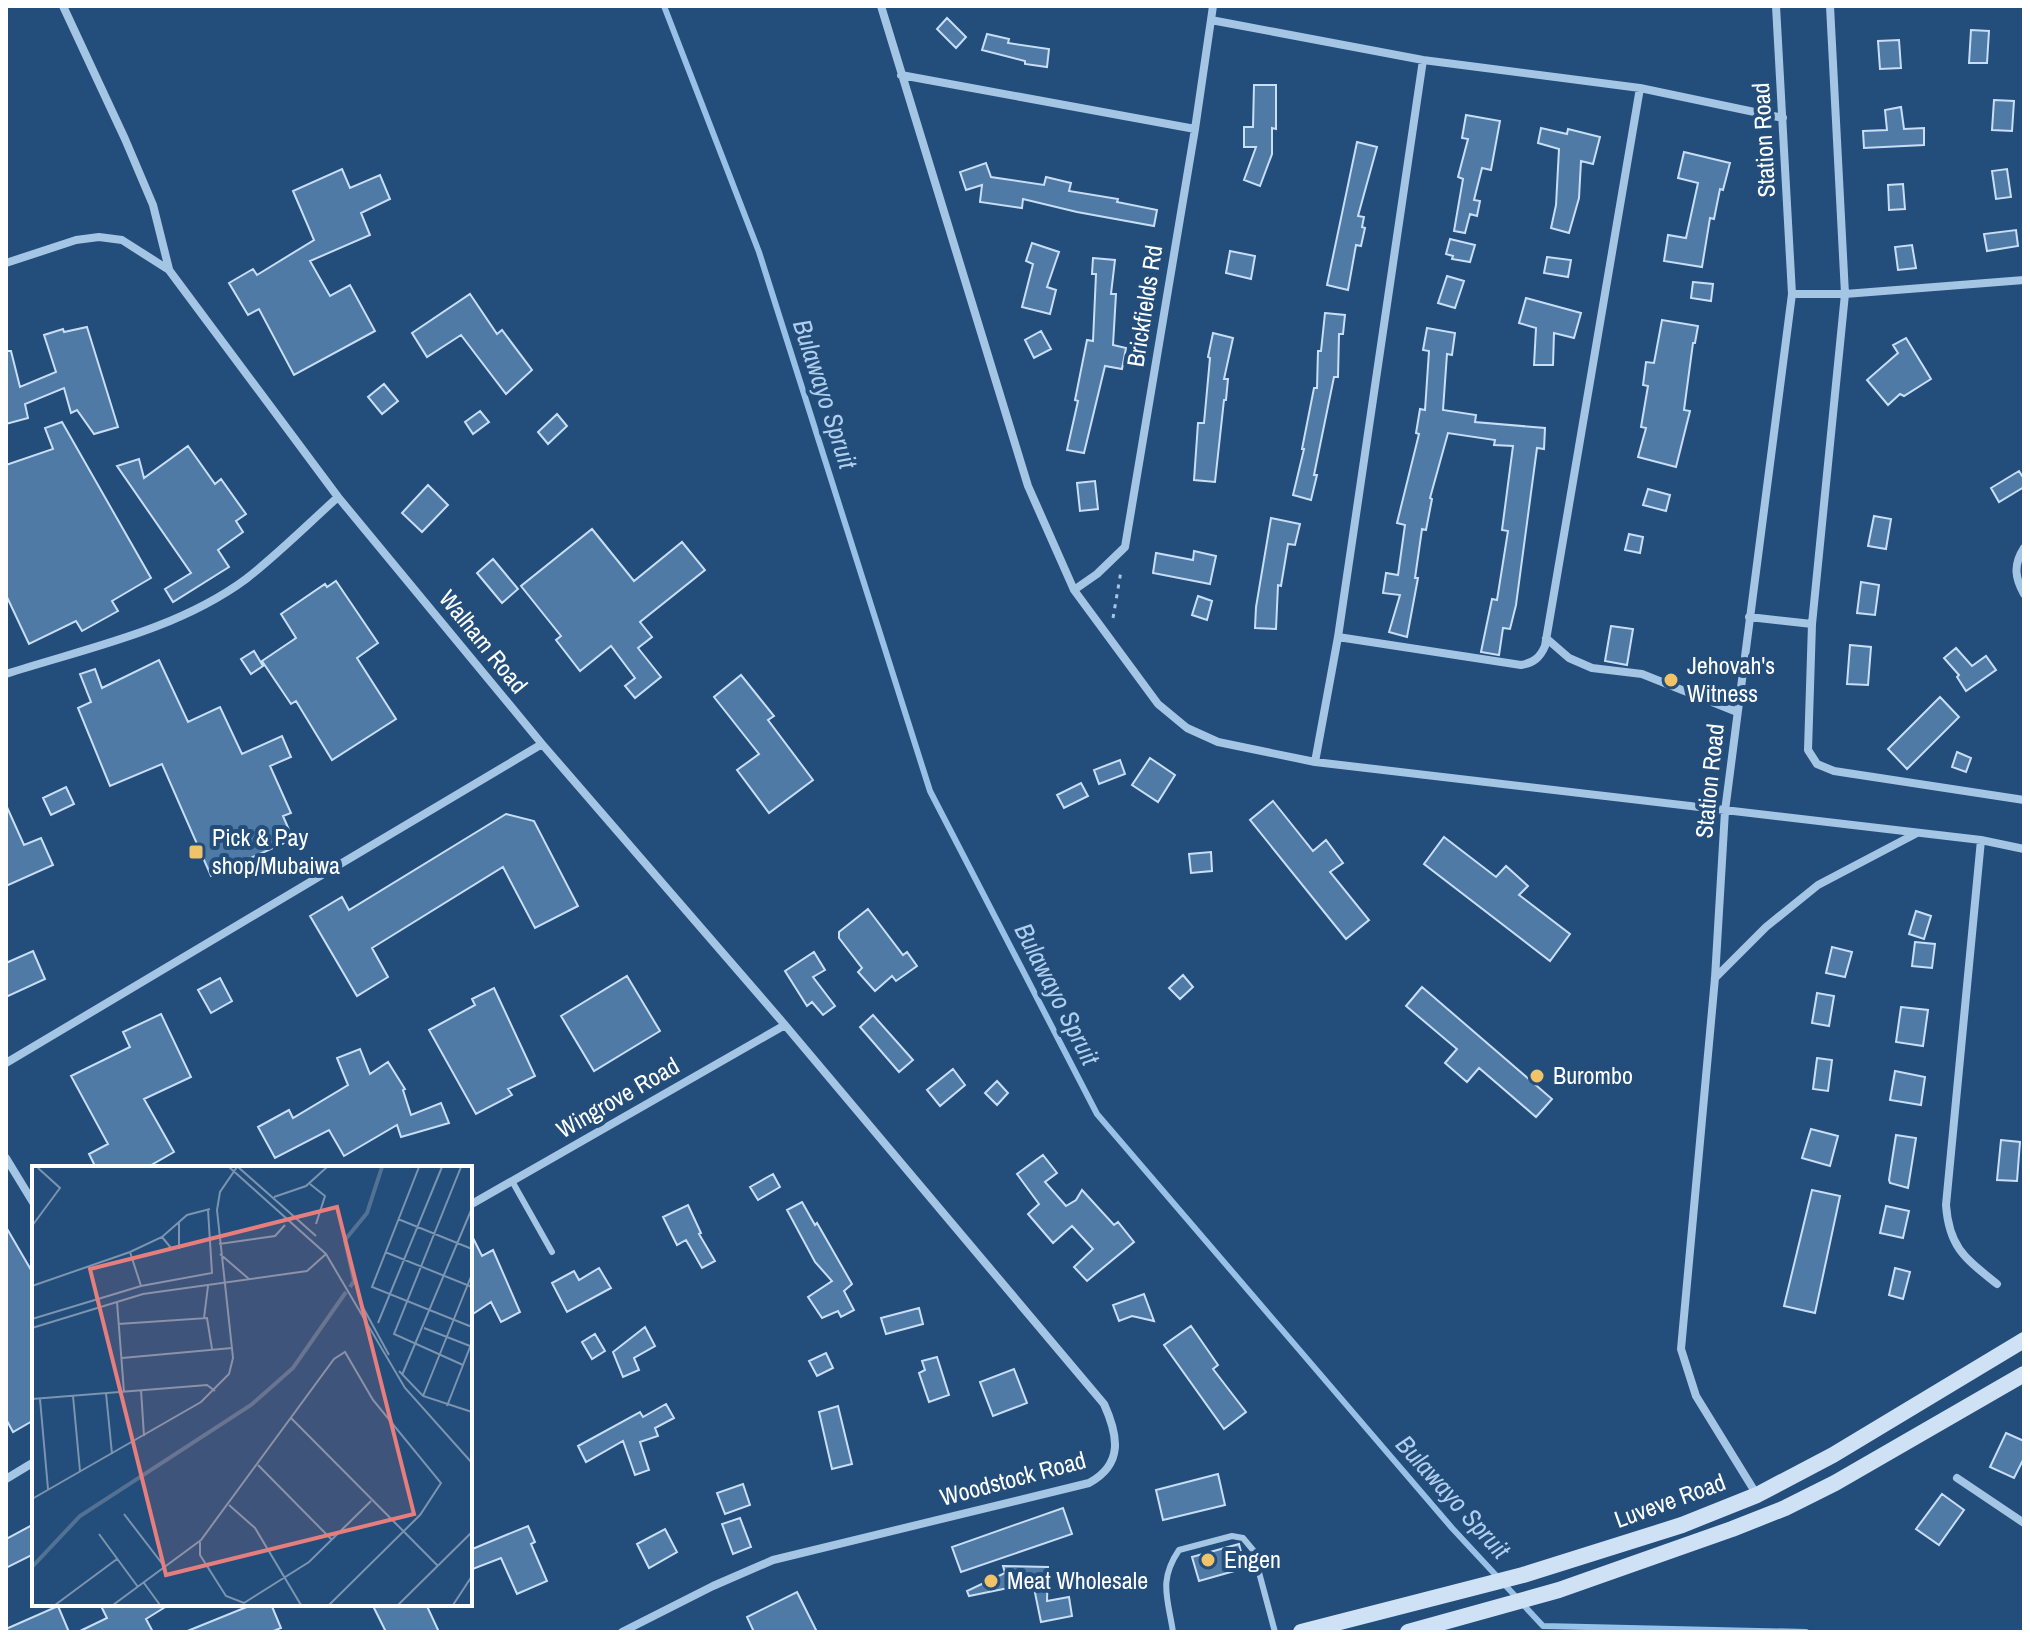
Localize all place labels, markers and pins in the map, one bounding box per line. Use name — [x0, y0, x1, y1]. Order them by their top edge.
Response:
place label: Jehovah's Witness — [1687, 649, 1775, 709]
marker: Jehovah's Witness — [1662, 671, 1680, 689]
place label: Pick & Pay shop/Mubaiwa — [212, 821, 340, 881]
marker: Pick & Pay shop/Mubaiwa — [187, 843, 205, 861]
place label: Burombo — [1553, 1059, 1633, 1091]
marker: Burombo — [1528, 1067, 1546, 1085]
place label: Engen — [1224, 1543, 1281, 1575]
marker: Engen — [1199, 1551, 1217, 1569]
place label: Meat Wholesale — [1007, 1564, 1148, 1596]
marker: Meat Wholesale — [982, 1572, 1000, 1590]

